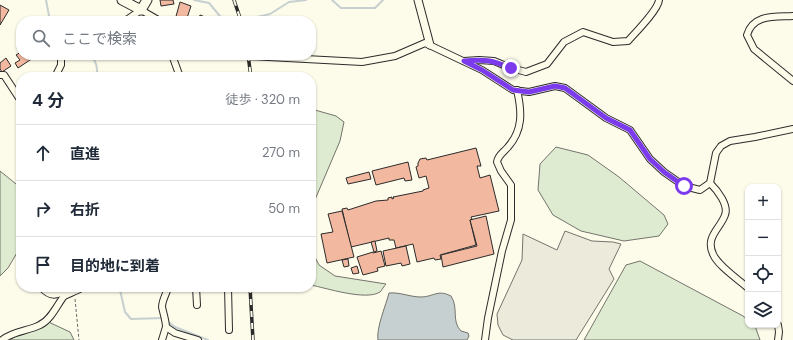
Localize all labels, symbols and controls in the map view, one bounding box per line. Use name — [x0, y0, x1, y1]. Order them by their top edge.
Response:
search box — [16, 16, 316, 60]
icon: search — [30, 27, 52, 49]
text: ここで検索 — [62, 29, 137, 49]
route end — [502, 59, 520, 77]
text: 4 分 — [32, 89, 64, 111]
text: 徒歩 · 320 m — [226, 91, 300, 108]
icon: ahead — [32, 142, 54, 164]
text: 直進 — [70, 144, 100, 164]
text: 270 m — [262, 144, 300, 161]
route start — [675, 177, 693, 195]
map controls — [745, 184, 781, 328]
button: + — [745, 184, 781, 220]
icon: right — [32, 198, 54, 220]
text: 右折 — [70, 200, 100, 220]
text: 50 m — [268, 200, 300, 217]
button: − — [745, 220, 781, 256]
icon: arrive — [32, 254, 54, 276]
text: 目的地に到着 — [70, 256, 160, 276]
button: locate — [745, 256, 781, 292]
button: layers — [745, 292, 781, 328]

